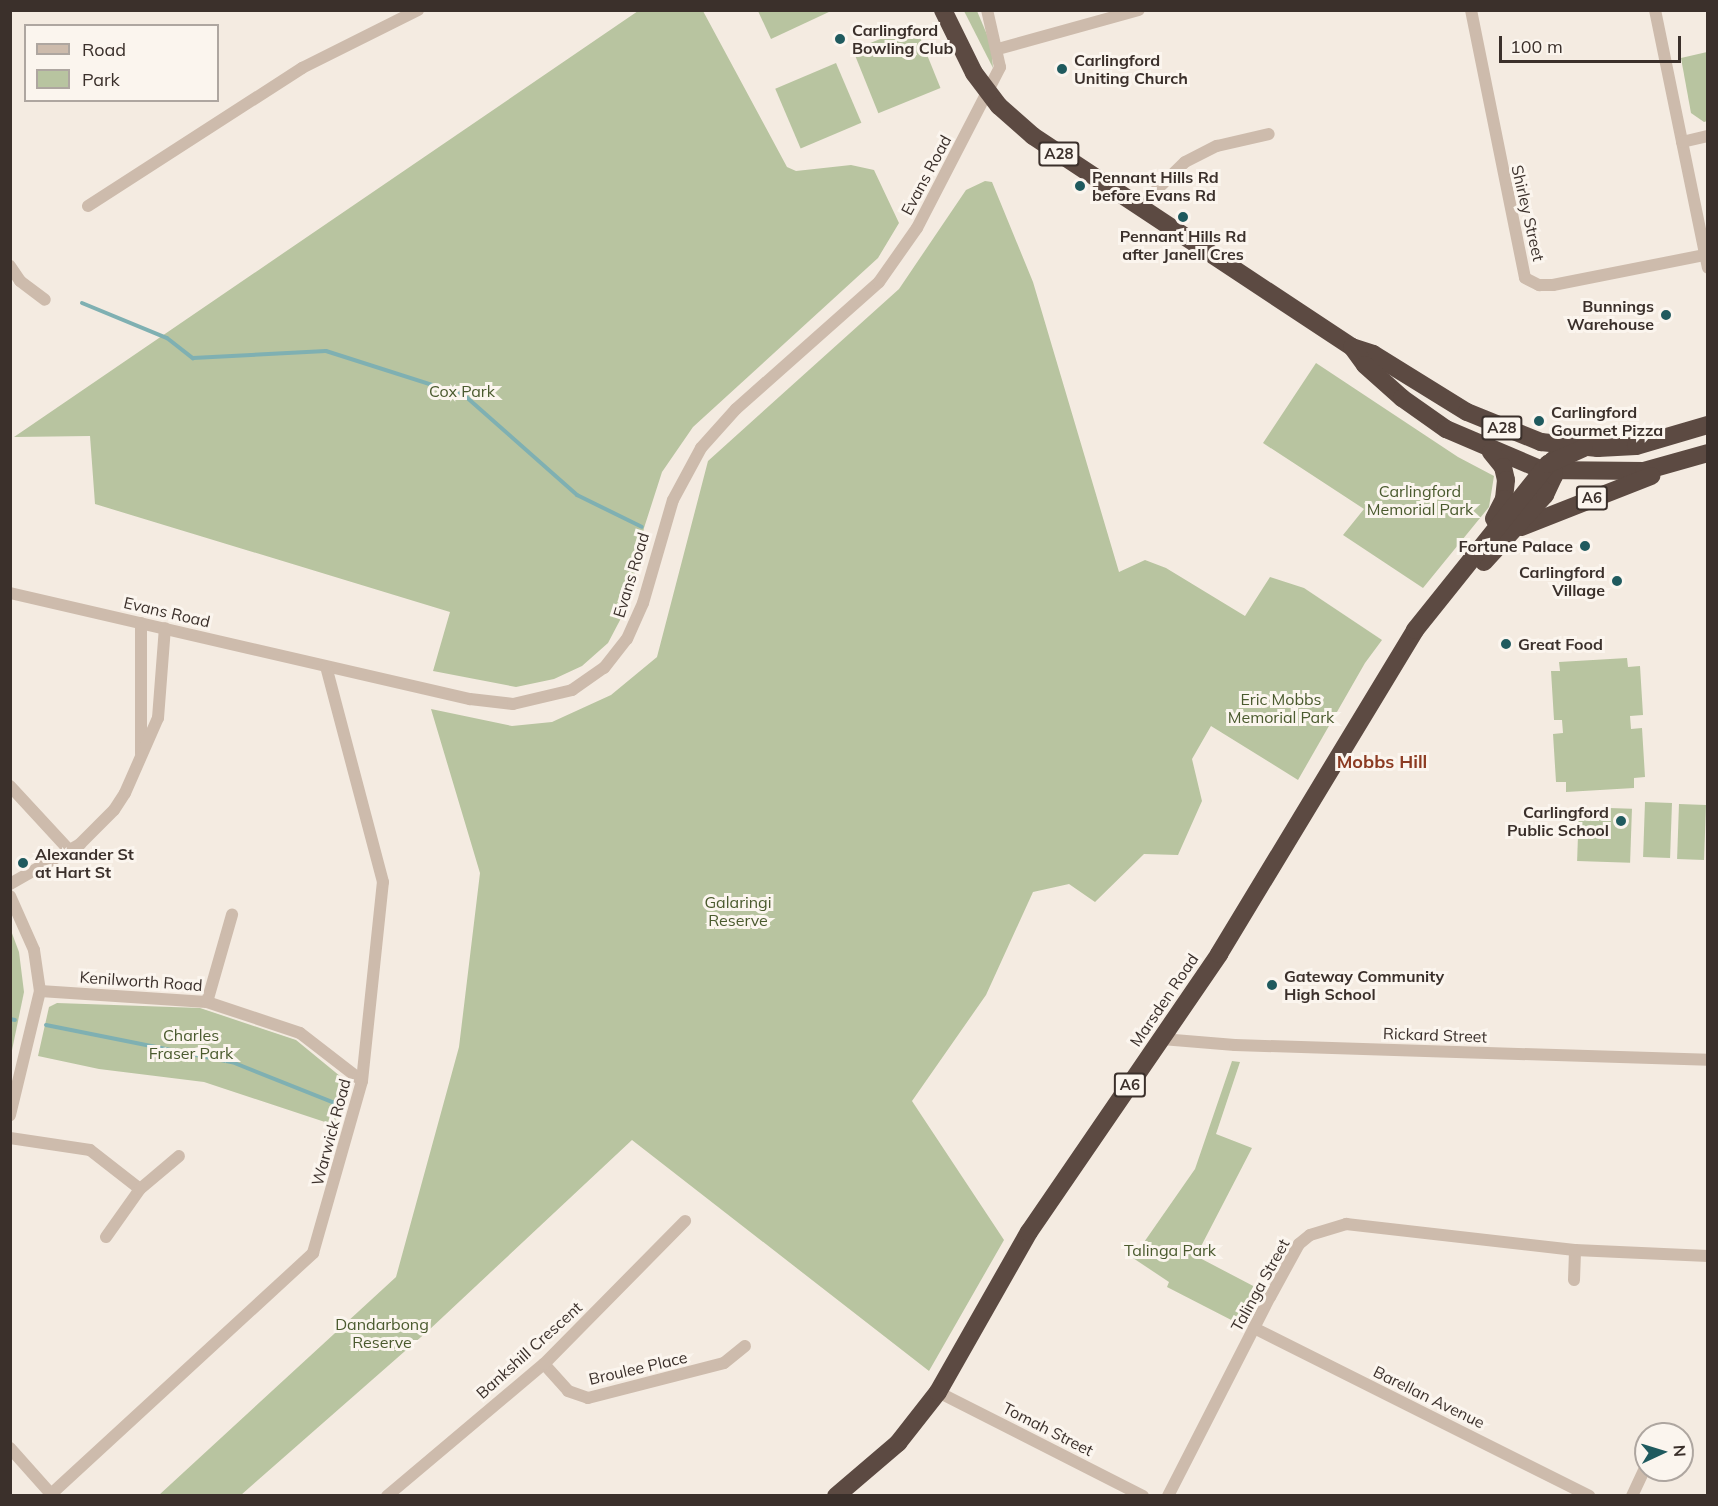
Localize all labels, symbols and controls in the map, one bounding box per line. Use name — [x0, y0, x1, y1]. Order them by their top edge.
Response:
place label: Carlingford Bowling Club — [852, 20, 953, 58]
legend — [24, 24, 219, 102]
scale bar — [1502, 24, 1684, 62]
marker: Carlingford Bowling Club — [833, 32, 847, 46]
text: 100 m — [1510, 35, 1563, 58]
text: Road — [82, 38, 126, 61]
place label: Carlingford Uniting Church — [1074, 50, 1188, 88]
marker: Carlingford Uniting Church — [1055, 62, 1069, 76]
text: Park — [82, 68, 120, 91]
street label: Evans Road — [897, 132, 955, 218]
road number: A28 — [1038, 142, 1080, 166]
street label: Shirley Street — [1508, 163, 1548, 263]
place label: Pennant Hills Rd before Evans Rd — [1092, 167, 1219, 205]
marker: Pennant Hills Rd before Evans Rd — [1073, 179, 1087, 193]
marker: Pennant Hills Rd after Janell Cres — [1176, 210, 1190, 224]
place label: Pennant Hills Rd after Janell Cres — [1120, 226, 1246, 264]
place label: Bunnings Warehouse — [1567, 296, 1654, 334]
marker: Bunnings Warehouse — [1659, 308, 1673, 322]
park label: Cox Park — [429, 381, 495, 401]
place label: Carlingford Gourmet Pizza — [1551, 402, 1663, 440]
marker: Carlingford Gourmet Pizza — [1532, 414, 1546, 428]
road number: A28 — [1481, 416, 1523, 440]
park label: Carlingford Memorial Park — [1367, 481, 1473, 519]
road number: A6 — [1576, 486, 1608, 510]
street label: Evans Road — [609, 530, 653, 620]
place label: Fortune Palace — [1459, 536, 1573, 556]
marker: Fortune Palace — [1578, 539, 1592, 553]
place label: Carlingford Village — [1519, 562, 1605, 600]
marker: Carlingford Village — [1610, 574, 1624, 588]
street label: Evans Road — [122, 593, 212, 631]
place label: Great Food — [1518, 634, 1603, 654]
marker: Great Food — [1499, 637, 1513, 651]
park label: Eric Mobbs Memorial Park — [1228, 689, 1334, 727]
district label: Mobbs Hill — [1337, 751, 1427, 773]
place label: Carlingford Public School — [1507, 802, 1609, 840]
marker: Carlingford Public School — [1614, 814, 1628, 828]
place label: Alexander St at Hart St — [35, 844, 134, 882]
marker: Alexander St at Hart St — [16, 856, 30, 870]
park label: Galaringi Reserve — [704, 892, 772, 930]
street label: Marsden Road — [1126, 950, 1202, 1050]
place label: Gateway Community High School — [1284, 966, 1444, 1004]
street label: Kenilworth Road — [79, 967, 203, 995]
marker: Gateway Community High School — [1265, 978, 1279, 992]
street label: Rickard Street — [1383, 1024, 1487, 1046]
park label: Charles Fraser Park — [149, 1025, 233, 1063]
road number: A6 — [1114, 1073, 1146, 1097]
street label: Warwick Road — [307, 1076, 355, 1188]
street label: Talinga Street — [1227, 1235, 1293, 1335]
park label: Talinga Park — [1124, 1240, 1216, 1260]
street label: Bankshill Crescent — [472, 1298, 586, 1402]
park label: Dandarbong Reserve — [335, 1314, 429, 1352]
street label: Broulee Place — [587, 1347, 689, 1389]
street label: Barellan Avenue — [1370, 1362, 1488, 1432]
street label: Tomah Street — [1000, 1398, 1096, 1460]
north arrow — [1634, 1422, 1694, 1482]
text: N — [1670, 1444, 1690, 1458]

